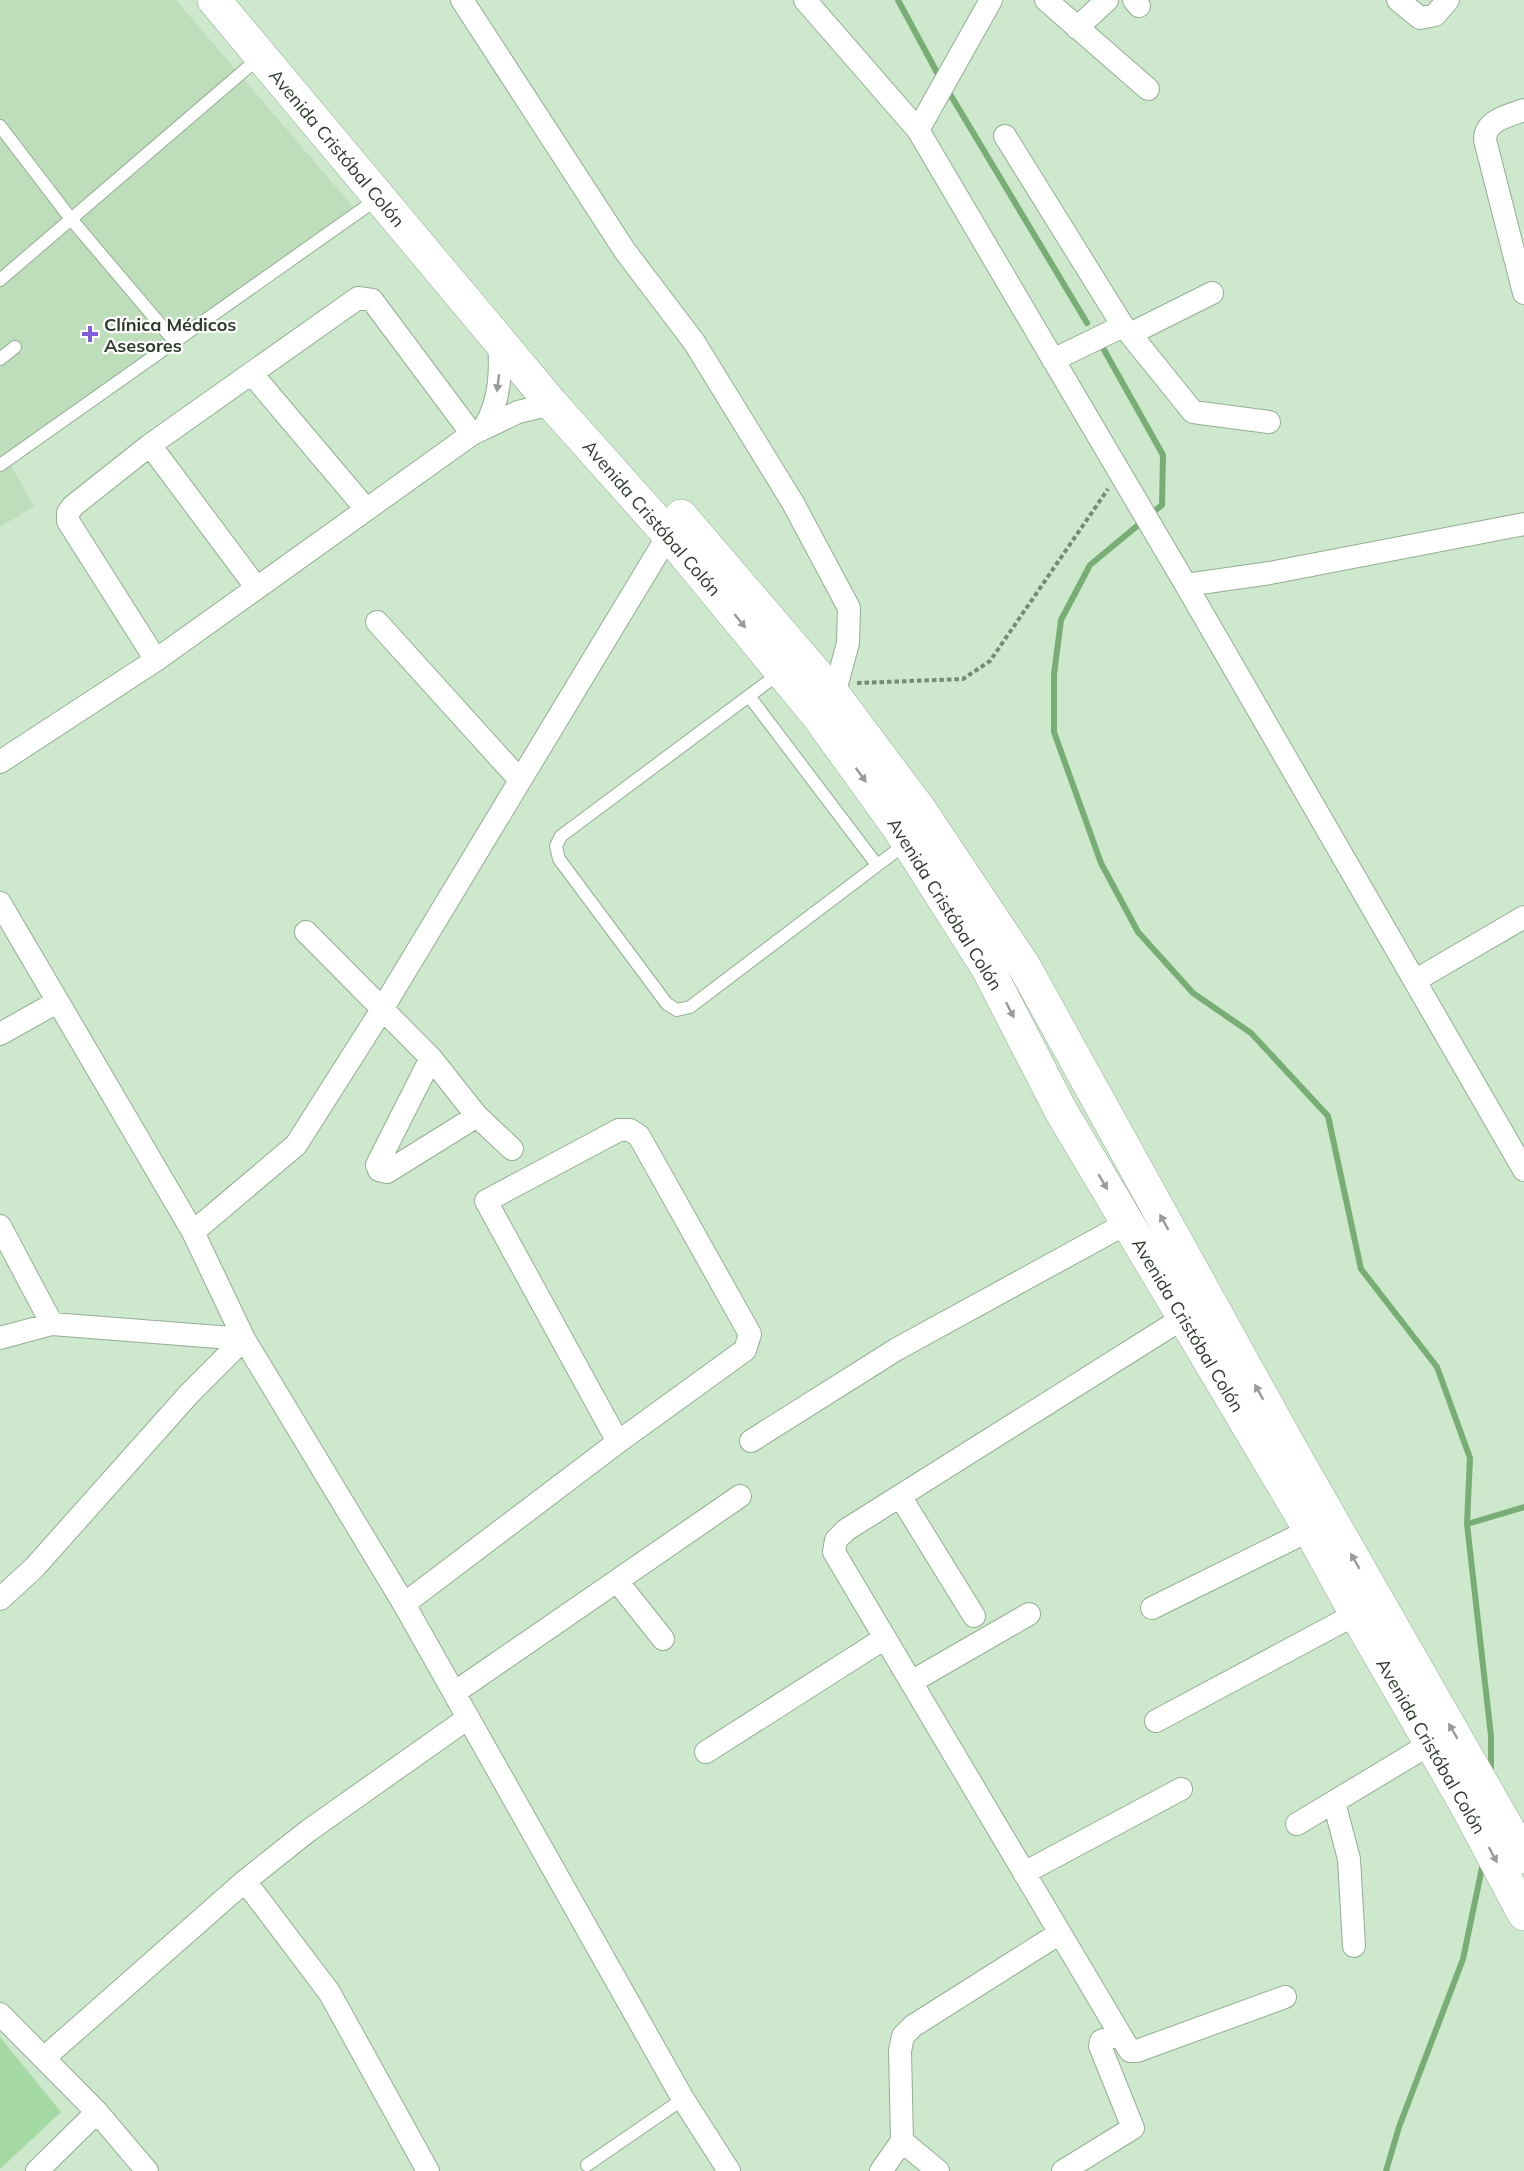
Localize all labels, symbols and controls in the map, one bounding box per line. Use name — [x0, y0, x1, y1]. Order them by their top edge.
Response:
street label: Avenida Cristóbal Colón — [264, 64, 410, 232]
place label: Clínica Médicos Asesores — [104, 313, 236, 357]
marker: Clínica Médicos Asesores — [81, 325, 99, 343]
one-way arrow — [493, 374, 503, 393]
street label: Avenida Cristóbal Colón — [578, 435, 726, 601]
one-way arrow — [734, 613, 747, 629]
one-way arrow — [855, 766, 867, 782]
street label: Avenida Cristóbal Colón — [882, 813, 1008, 995]
one-way arrow — [1005, 1002, 1014, 1019]
one-way arrow — [1097, 1174, 1108, 1190]
one-way arrow — [1159, 1213, 1169, 1230]
street label: Avenida Cristóbal Colón — [1127, 1234, 1249, 1416]
one-way arrow — [1254, 1383, 1264, 1400]
one-way arrow — [1351, 1553, 1361, 1570]
street label: Avenida Cristóbal Colón — [1371, 1654, 1491, 1838]
one-way arrow — [1448, 1722, 1458, 1739]
one-way arrow — [1488, 1846, 1498, 1863]

